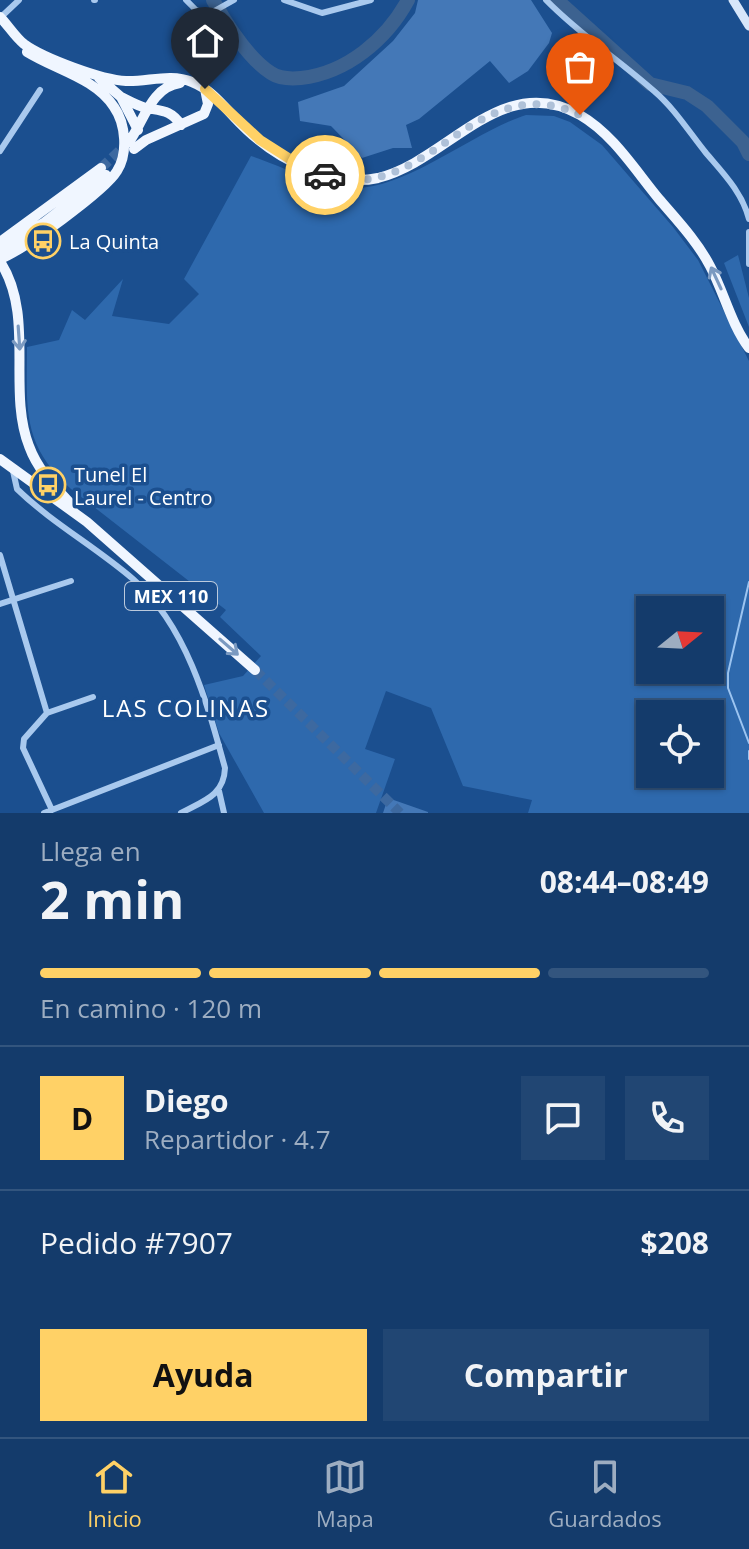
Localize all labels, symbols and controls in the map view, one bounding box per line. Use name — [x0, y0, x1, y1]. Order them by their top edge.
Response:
pin — [171, 7, 239, 89]
icon: home — [183, 19, 227, 63]
pin — [546, 33, 614, 115]
icon: bag — [558, 45, 602, 89]
courier — [285, 135, 365, 215]
icon: car — [303, 153, 347, 197]
bus stop icon: La Quinta — [24, 222, 62, 260]
place label: La Quinta — [69, 228, 159, 255]
one-way arrow — [708, 266, 723, 290]
one-way arrow — [12, 324, 27, 351]
place label: Tunel El Laurel - Centro — [74, 461, 213, 511]
bus stop icon: Tunel El Laurel - Centro — [29, 466, 67, 504]
road number: MEX 110 — [125, 582, 217, 610]
north arrow — [636, 596, 724, 684]
map controls — [636, 596, 724, 788]
one-way arrow — [218, 638, 238, 656]
district label: LAS COLINAS — [102, 691, 270, 724]
button: locate — [636, 700, 724, 788]
text: Llega en — [40, 833, 141, 869]
text: 08:44–08:49 — [540, 861, 709, 902]
text: 2 min — [40, 863, 184, 934]
text: En camino · 120 m — [40, 990, 262, 1026]
button: chat — [521, 1076, 605, 1160]
button: phone — [625, 1076, 709, 1160]
text: Diego — [144, 1080, 229, 1121]
text: D — [71, 1098, 93, 1139]
text: Repartidor · 4.7 — [144, 1121, 331, 1157]
text: Pedido #7907 — [40, 1222, 233, 1263]
text: $208 — [640, 1222, 709, 1263]
button: Ayuda — [40, 1329, 367, 1421]
button: Compartir — [383, 1329, 709, 1421]
tab: Inicio — [87, 1455, 142, 1533]
tab: Mapa — [316, 1455, 374, 1533]
tab: Guardados — [548, 1455, 662, 1533]

